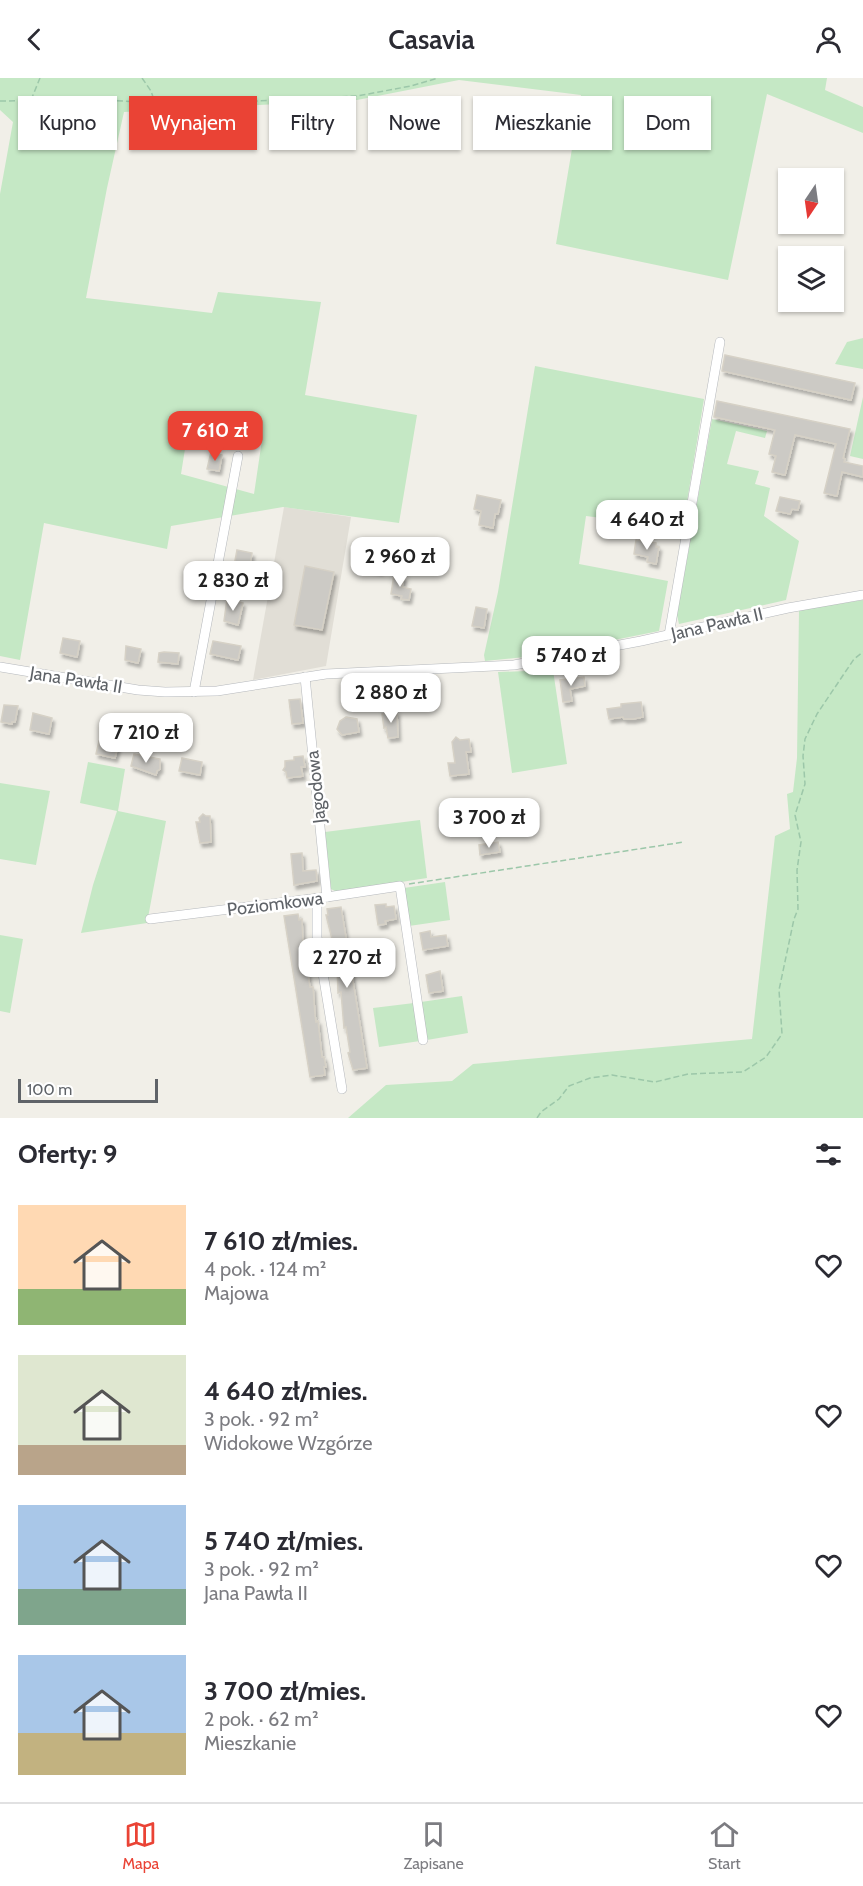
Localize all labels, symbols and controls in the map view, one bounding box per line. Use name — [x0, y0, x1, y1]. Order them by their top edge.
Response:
icon: back — [18, 23, 51, 56]
text: Casavia — [388, 23, 475, 56]
icon: person — [812, 23, 845, 56]
chip: Kupno — [18, 96, 117, 150]
chip: Wynajem — [129, 96, 257, 150]
chip: Filtry — [269, 96, 356, 150]
chip: Nowe — [368, 96, 461, 150]
chip: Mieszkanie — [473, 96, 612, 150]
chip: Dom — [624, 96, 711, 150]
north arrow — [778, 168, 844, 234]
map controls — [778, 168, 844, 312]
button: layers — [778, 246, 844, 312]
pin: 7 610 zł — [153, 411, 277, 462]
text: 7 610 zł — [182, 418, 248, 442]
pin: 4 640 zł — [585, 500, 709, 551]
text: 4 640 zł — [610, 507, 684, 531]
pin: 2 960 zł — [338, 537, 462, 588]
text: 2 960 zł — [365, 544, 435, 568]
pin: 2 830 zł — [171, 561, 295, 612]
text: 2 830 zł — [197, 568, 269, 592]
street label: Jana Pawła II — [668, 603, 765, 645]
pin: 5 740 zł — [509, 636, 633, 687]
text: 5 740 zł — [536, 643, 606, 667]
street label: Jana Pawła II — [27, 662, 124, 698]
pin: 2 880 zł — [329, 673, 453, 724]
text: 2 880 zł — [355, 680, 427, 704]
pin: 7 210 zł — [84, 713, 208, 764]
text: 7 210 zł — [113, 720, 179, 744]
street label: Jagodowa — [301, 749, 331, 826]
pin: 3 700 zł — [427, 798, 551, 849]
text: 3 700 zł — [453, 805, 525, 829]
street label: Poziomkowa — [226, 887, 325, 921]
pin: 2 270 zł — [285, 938, 409, 989]
text: 2 270 zł — [313, 945, 381, 969]
scale bar — [18, 1076, 158, 1103]
text: 100 m — [27, 1080, 72, 1099]
text: Oferty: 9 — [18, 1138, 117, 1170]
icon: filters — [812, 1138, 845, 1171]
text: 7 610 zł/mies. — [204, 1225, 358, 1257]
icon: home — [66, 1229, 138, 1301]
icon: heart — [812, 1249, 845, 1282]
text: 4 pok. · 124 m² — [204, 1257, 326, 1281]
text: Majowa — [204, 1281, 269, 1305]
text: 4 640 zł/mies. — [204, 1375, 368, 1407]
icon: home — [66, 1379, 138, 1451]
icon: heart — [812, 1399, 845, 1432]
text: 3 pok. · 92 m² — [204, 1407, 319, 1431]
text: Widokowe Wzgórze — [204, 1431, 373, 1455]
text: 5 740 zł/mies. — [204, 1525, 363, 1557]
icon: home — [66, 1529, 138, 1601]
icon: heart — [812, 1549, 845, 1582]
text: 3 pok. · 92 m² — [204, 1557, 319, 1581]
text: Jana Pawła II — [204, 1581, 308, 1605]
text: 3 700 zł/mies. — [204, 1675, 366, 1707]
icon: home — [66, 1679, 138, 1751]
icon: heart — [812, 1699, 845, 1732]
text: 2 pok. · 62 m² — [204, 1707, 319, 1731]
text: Mieszkanie — [204, 1731, 296, 1755]
tab: Mapa — [122, 1818, 159, 1873]
tab: Zapisane — [404, 1818, 464, 1873]
tab: Start — [708, 1818, 741, 1873]

